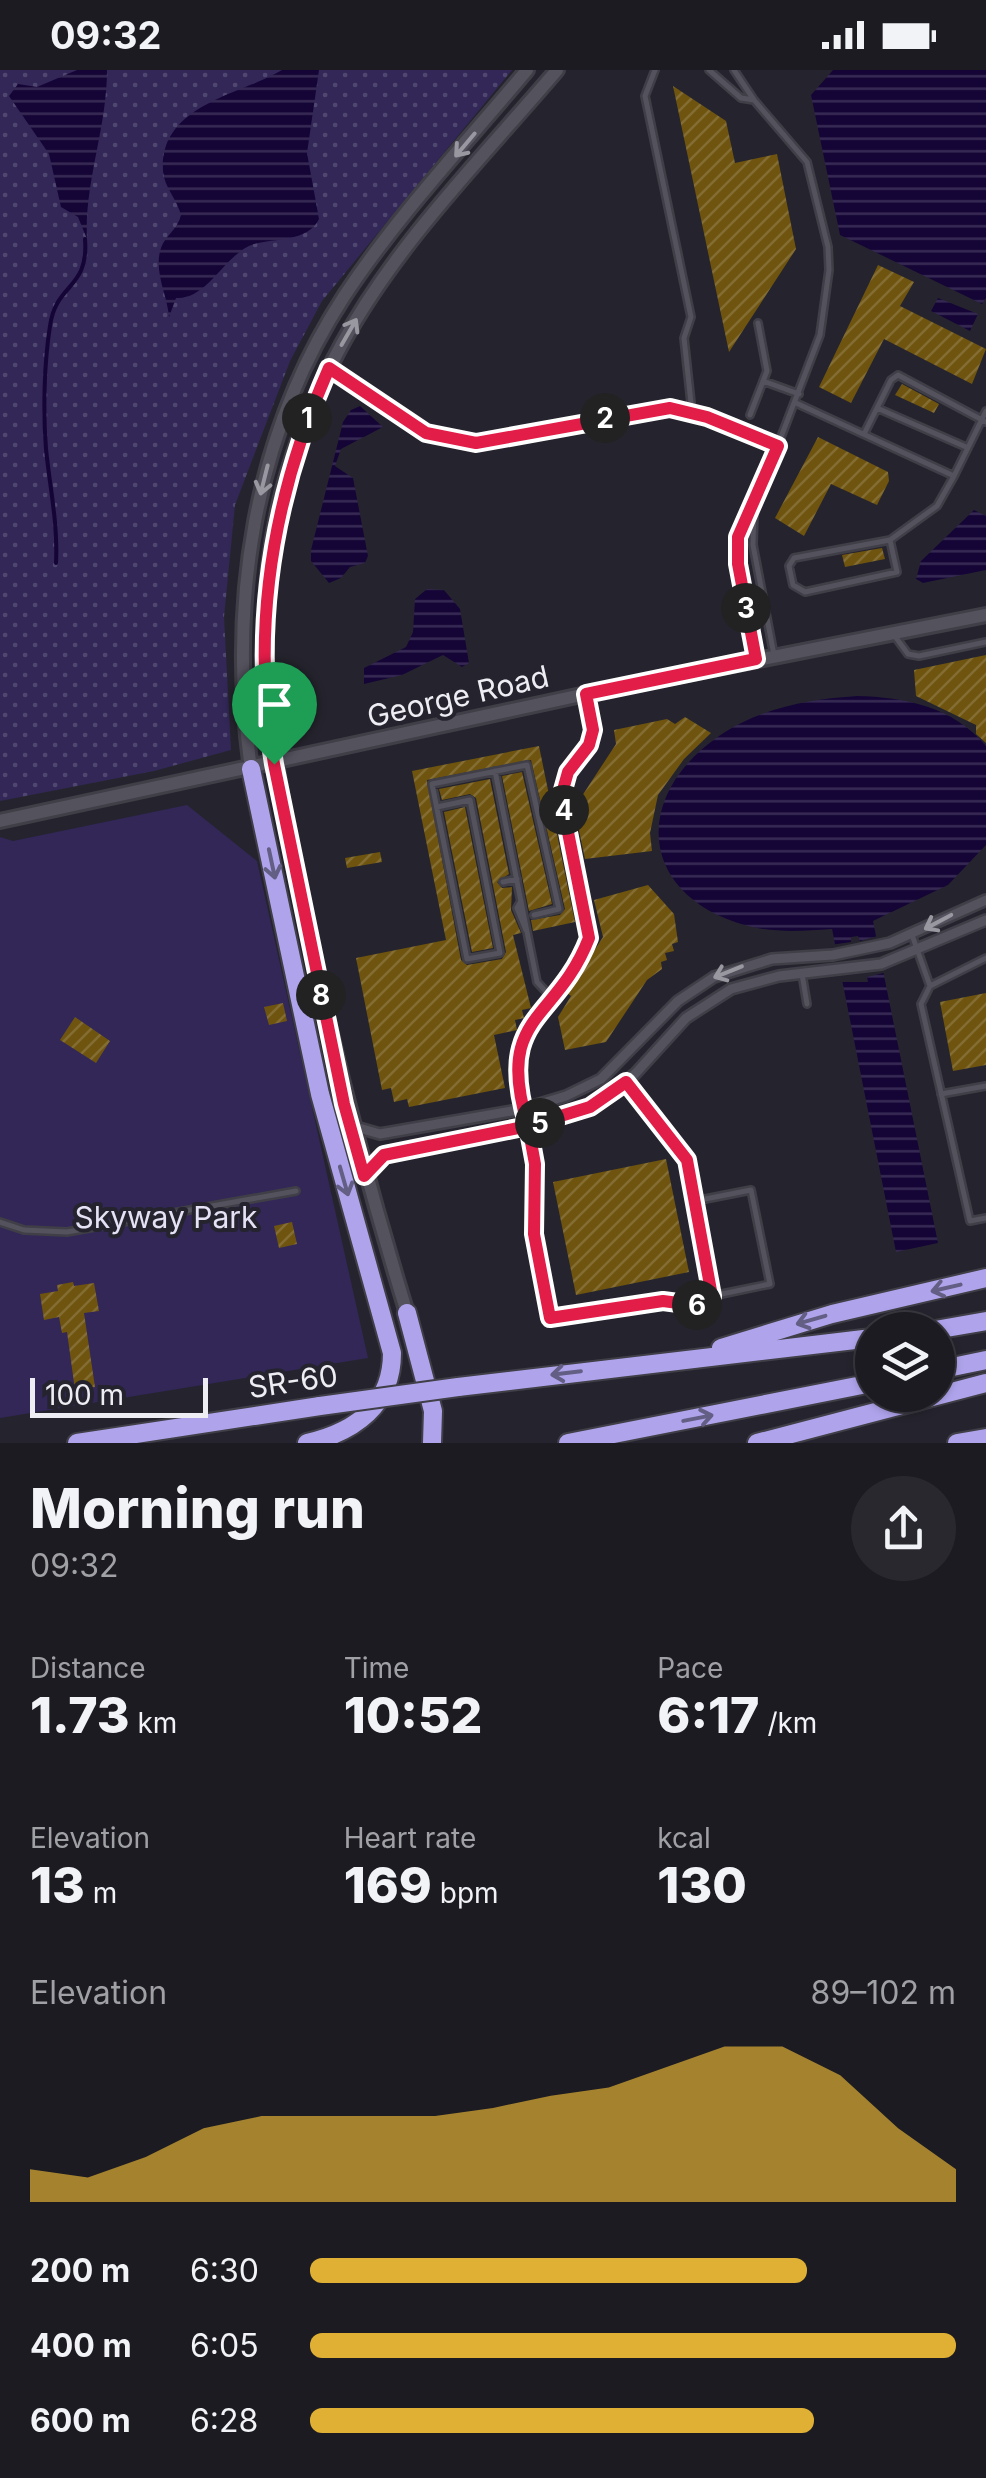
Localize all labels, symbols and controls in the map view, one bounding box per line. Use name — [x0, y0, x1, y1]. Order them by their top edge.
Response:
text: 09:32 — [50, 12, 161, 58]
one-way arrow — [454, 131, 476, 157]
one-way arrow — [339, 319, 359, 347]
pin: 1 — [282, 393, 332, 443]
pin: 2 — [580, 393, 630, 443]
text: 1 — [301, 401, 313, 435]
text: 2 — [596, 401, 614, 435]
one-way arrow — [254, 463, 272, 495]
pin: 3 — [721, 583, 771, 633]
text: 3 — [737, 591, 755, 625]
street label: George Road — [363, 658, 552, 734]
pin — [232, 662, 317, 765]
icon: arrive — [247, 677, 302, 732]
pin: 4 — [539, 785, 589, 835]
text: 4 — [555, 793, 573, 827]
one-way arrow — [264, 847, 282, 879]
one-way arrow — [924, 913, 954, 932]
one-way arrow — [713, 964, 744, 982]
pin: 8 — [296, 970, 346, 1020]
text: 8 — [312, 978, 330, 1012]
pin: 5 — [515, 1098, 565, 1148]
text: 5 — [531, 1106, 549, 1140]
one-way arrow — [336, 1165, 354, 1196]
park label: Skyway Park — [74, 1199, 258, 1235]
pin: 6 — [672, 1280, 722, 1330]
one-way arrow — [931, 1280, 963, 1298]
text: 6 — [688, 1288, 706, 1322]
one-way arrow — [796, 1312, 828, 1330]
map controls — [855, 1312, 955, 1412]
button: layers — [855, 1312, 955, 1412]
street label: SR-60 — [246, 1357, 340, 1405]
one-way arrow — [550, 1364, 582, 1383]
scale bar — [30, 1373, 208, 1418]
text: 100 m — [45, 1378, 124, 1412]
one-way arrow — [681, 1407, 713, 1426]
text: Morning run — [30, 1475, 365, 1541]
button: share — [851, 1476, 956, 1581]
text: 09:32 — [30, 1546, 119, 1585]
text: Distance — [30, 1651, 146, 1685]
text: Time — [344, 1651, 409, 1685]
text: Pace — [657, 1651, 723, 1685]
text: 1.73 — [30, 1685, 130, 1745]
text: 10:52 — [344, 1685, 482, 1745]
text: 6:17 — [657, 1685, 760, 1745]
text: km — [130, 1706, 177, 1740]
text: /km — [760, 1706, 817, 1740]
text: Elevation — [30, 1821, 150, 1855]
text: Heart rate — [344, 1821, 476, 1855]
text: kcal — [657, 1821, 711, 1855]
text: 13 — [30, 1855, 85, 1915]
text: 169 — [344, 1855, 432, 1915]
text: 130 — [657, 1855, 747, 1915]
text: m — [85, 1876, 117, 1910]
text: bpm — [432, 1876, 499, 1910]
text: Elevation — [30, 1973, 167, 2012]
text: 89–102 m — [811, 1973, 956, 2012]
text: 200 m — [30, 2251, 130, 2290]
text: 6:30 — [190, 2251, 259, 2290]
text: 400 m — [30, 2326, 132, 2365]
text: 6:05 — [190, 2326, 259, 2365]
text: 600 m — [30, 2401, 131, 2440]
text: 6:28 — [190, 2401, 258, 2440]

